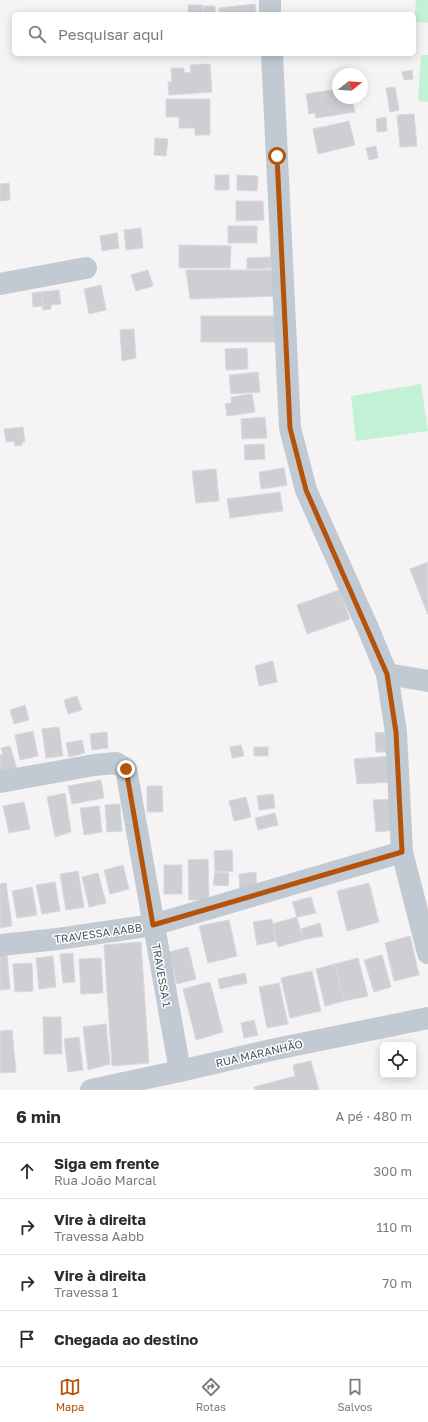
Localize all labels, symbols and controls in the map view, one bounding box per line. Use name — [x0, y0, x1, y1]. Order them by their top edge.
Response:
search box — [12, 12, 416, 56]
icon: search — [26, 23, 48, 45]
text: Pesquisar aqui — [58, 25, 163, 43]
north arrow — [332, 68, 368, 104]
route start — [268, 147, 286, 165]
route end — [117, 760, 135, 778]
street label: TRAVESSA AABB — [53, 920, 143, 946]
street label: TRAVESSA 1 — [150, 942, 174, 1008]
street label: RUA MARANHÃO — [214, 1037, 304, 1069]
map controls — [380, 1042, 416, 1078]
button: locate — [380, 1042, 416, 1078]
text: 6 min — [16, 1106, 61, 1127]
text: A pé · 480 m — [335, 1108, 412, 1124]
text: Siga em frente — [54, 1154, 159, 1172]
icon: ahead — [16, 1160, 38, 1182]
text: 300 m — [374, 1163, 412, 1179]
text: Rua João Marcal — [54, 1172, 157, 1188]
text: Vire à direita — [54, 1210, 146, 1228]
icon: right — [16, 1216, 38, 1238]
text: 110 m — [377, 1219, 412, 1235]
text: Travessa Aabb — [54, 1228, 144, 1244]
text: Vire à direita — [54, 1266, 146, 1284]
icon: right — [16, 1272, 38, 1294]
text: 70 m — [382, 1275, 412, 1291]
text: Travessa 1 — [54, 1284, 118, 1300]
icon: arrive — [16, 1328, 38, 1350]
text: Chegada ao destino — [54, 1330, 198, 1348]
tab: Mapa — [56, 1376, 84, 1413]
tab: Rotas — [196, 1376, 226, 1413]
tab: Salvos — [337, 1376, 372, 1413]

